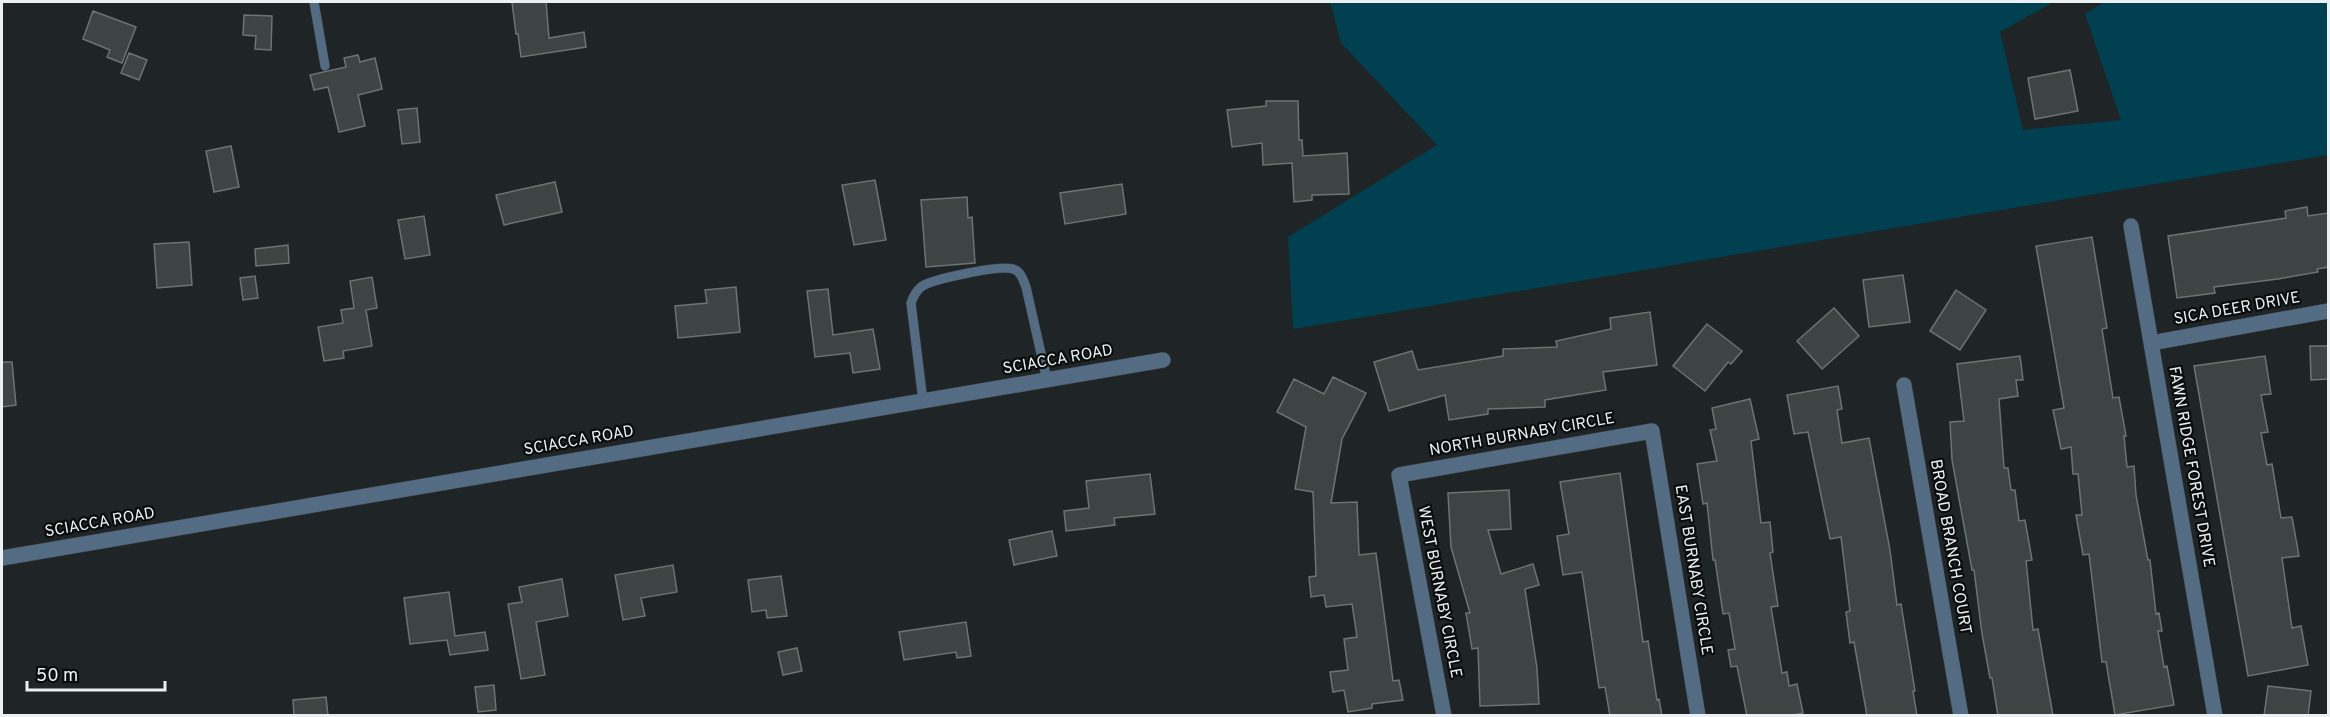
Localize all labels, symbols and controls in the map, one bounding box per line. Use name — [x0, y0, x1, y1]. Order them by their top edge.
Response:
street label: SICA DEER DRIVE — [2172, 288, 2302, 330]
street label: SCIACCA ROAD — [1001, 340, 1115, 380]
street label: FAWN RIDGE FOREST DRIVE — [2163, 365, 2219, 569]
street label: NORTH BURNABY CIRCLE — [1428, 409, 1616, 461]
street label: SCIACCA ROAD — [522, 421, 636, 461]
street label: BROAD BRANCH COURT — [1925, 458, 1975, 636]
street label: EAST BURNABY CIRCLE — [1670, 483, 1716, 657]
street label: SCIACCA ROAD — [43, 503, 157, 543]
street label: WEST BURNABY CIRCLE — [1413, 504, 1465, 680]
scale bar — [27, 654, 165, 692]
text: 50 m — [36, 665, 78, 688]

